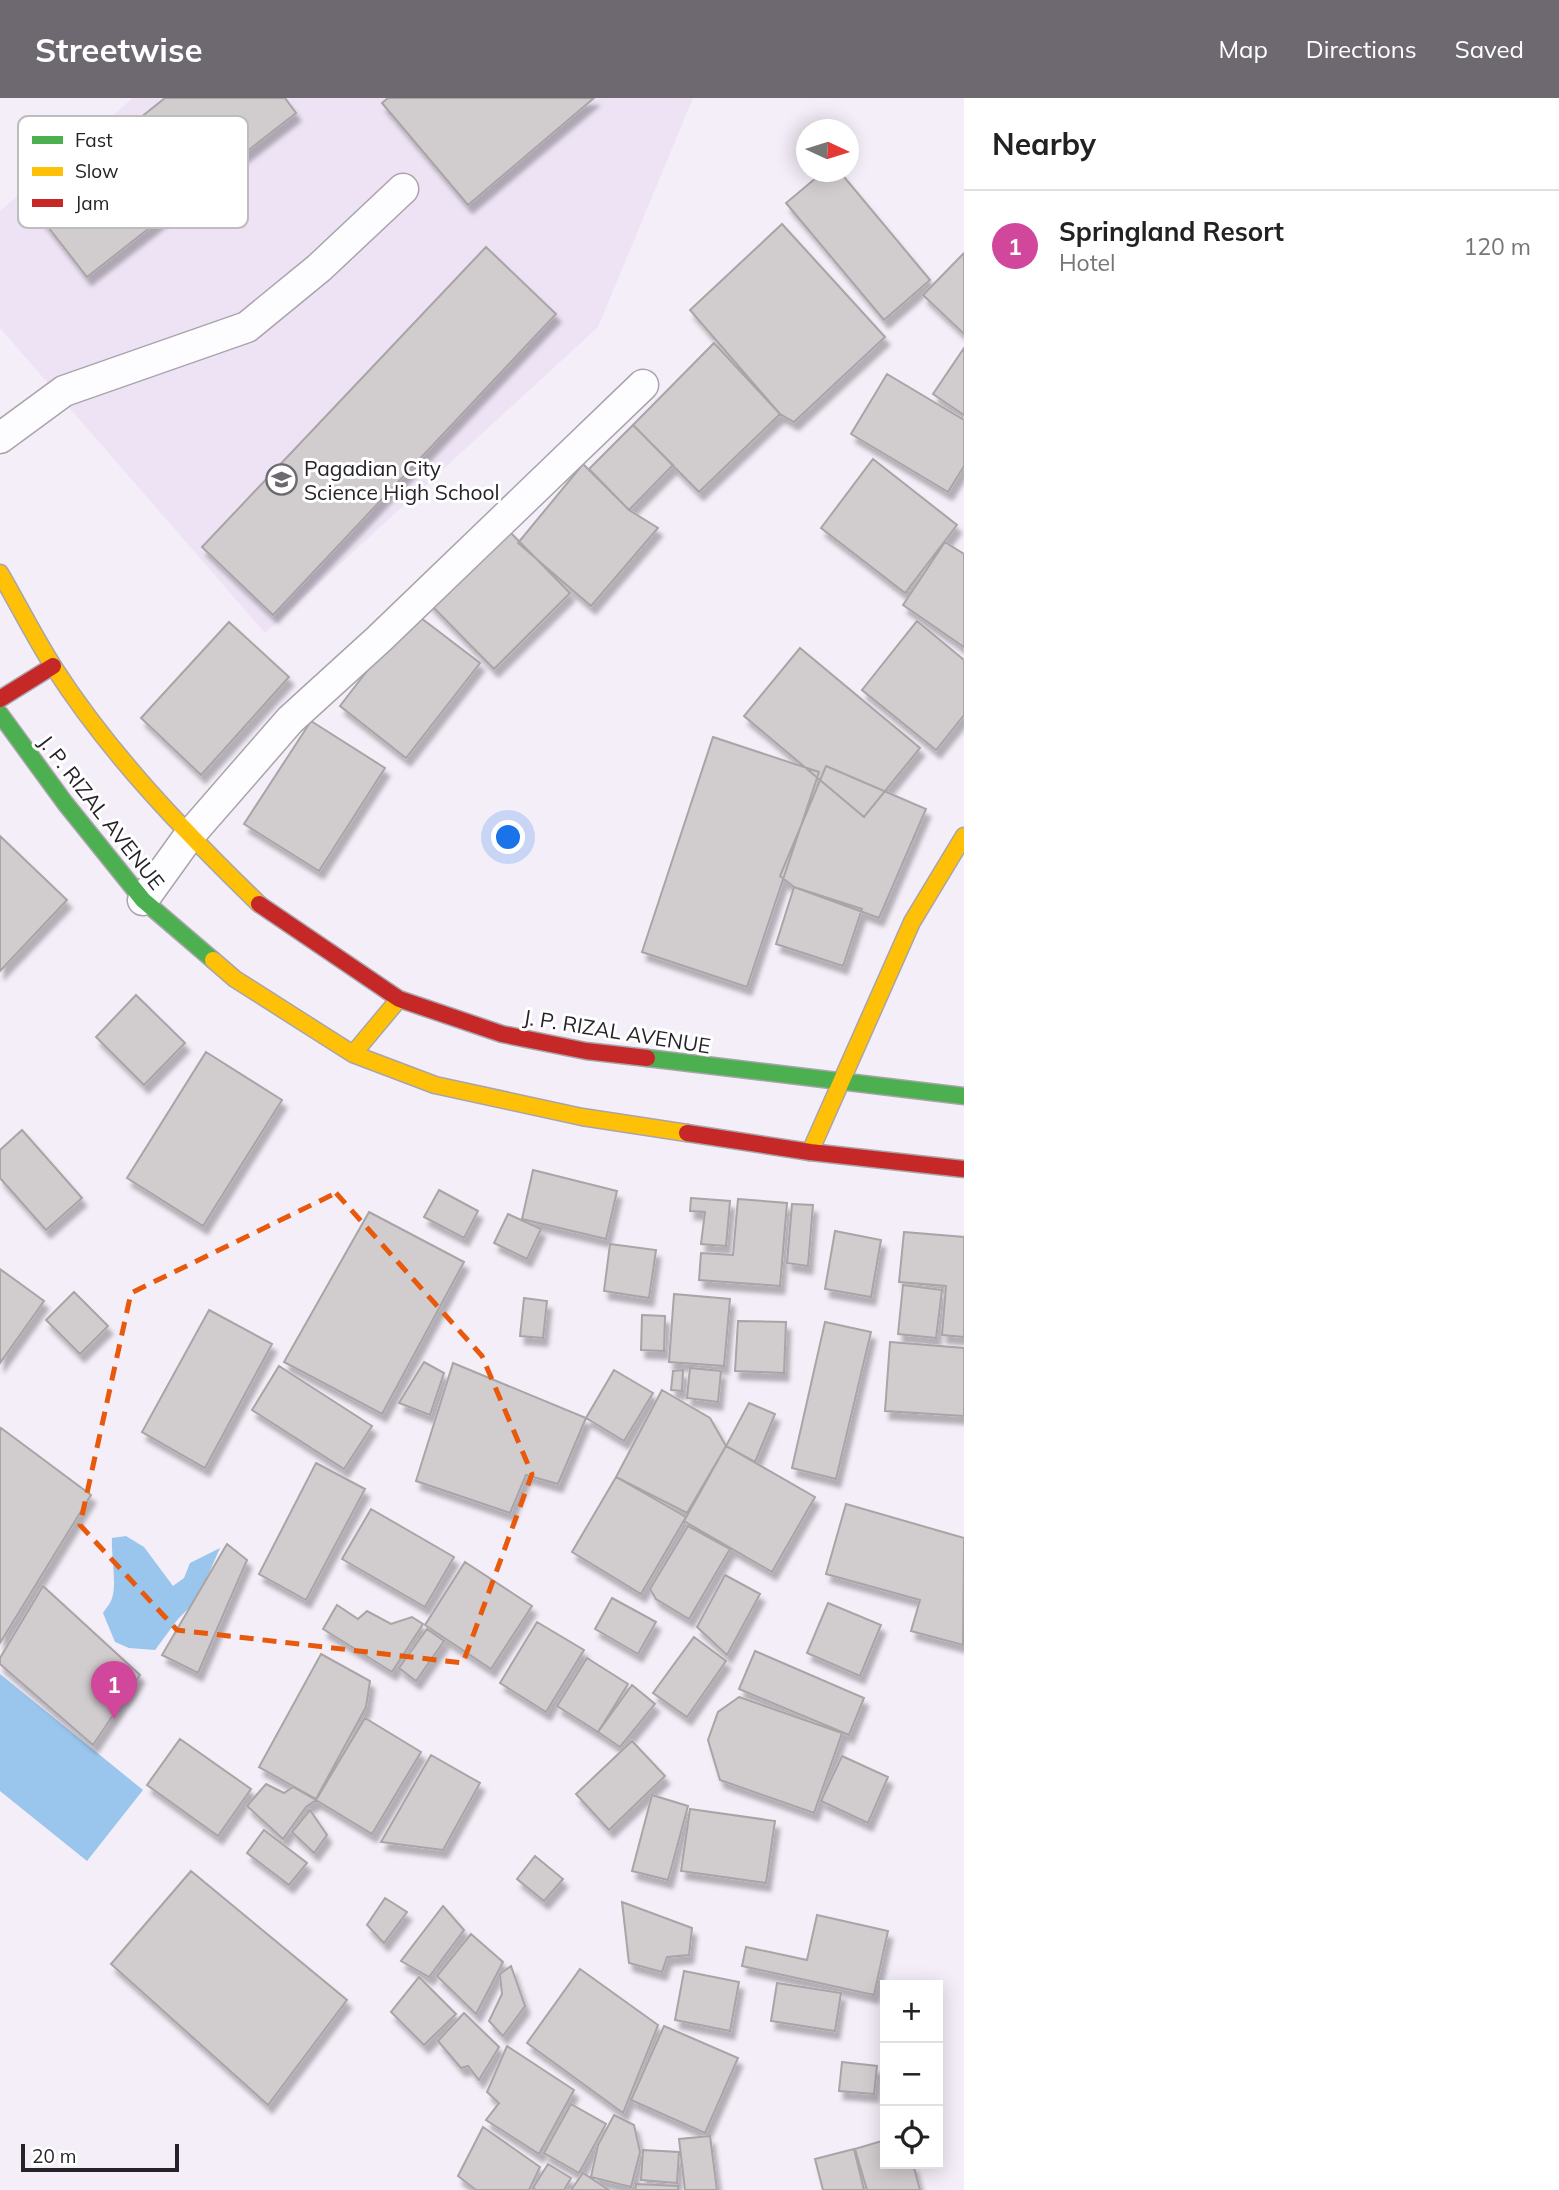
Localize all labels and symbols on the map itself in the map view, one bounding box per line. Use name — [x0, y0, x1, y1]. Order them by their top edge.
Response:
legend — [18, 116, 248, 228]
north arrow — [796, 119, 859, 182]
text: Fast — [75, 128, 113, 152]
text: Slow — [75, 159, 119, 183]
text: Jam — [75, 191, 109, 215]
place label: Pagadian City Science High School — [304, 455, 500, 505]
school or university icon: Pagadian City Science High School — [264, 463, 298, 497]
street label: J. P. RIZAL AVENUE — [34, 730, 170, 894]
your location — [491, 820, 525, 854]
street label: J. P. RIZAL AVENUE — [522, 1003, 712, 1059]
pin: 1 — [91, 1661, 137, 1719]
scale bar — [21, 2141, 178, 2173]

